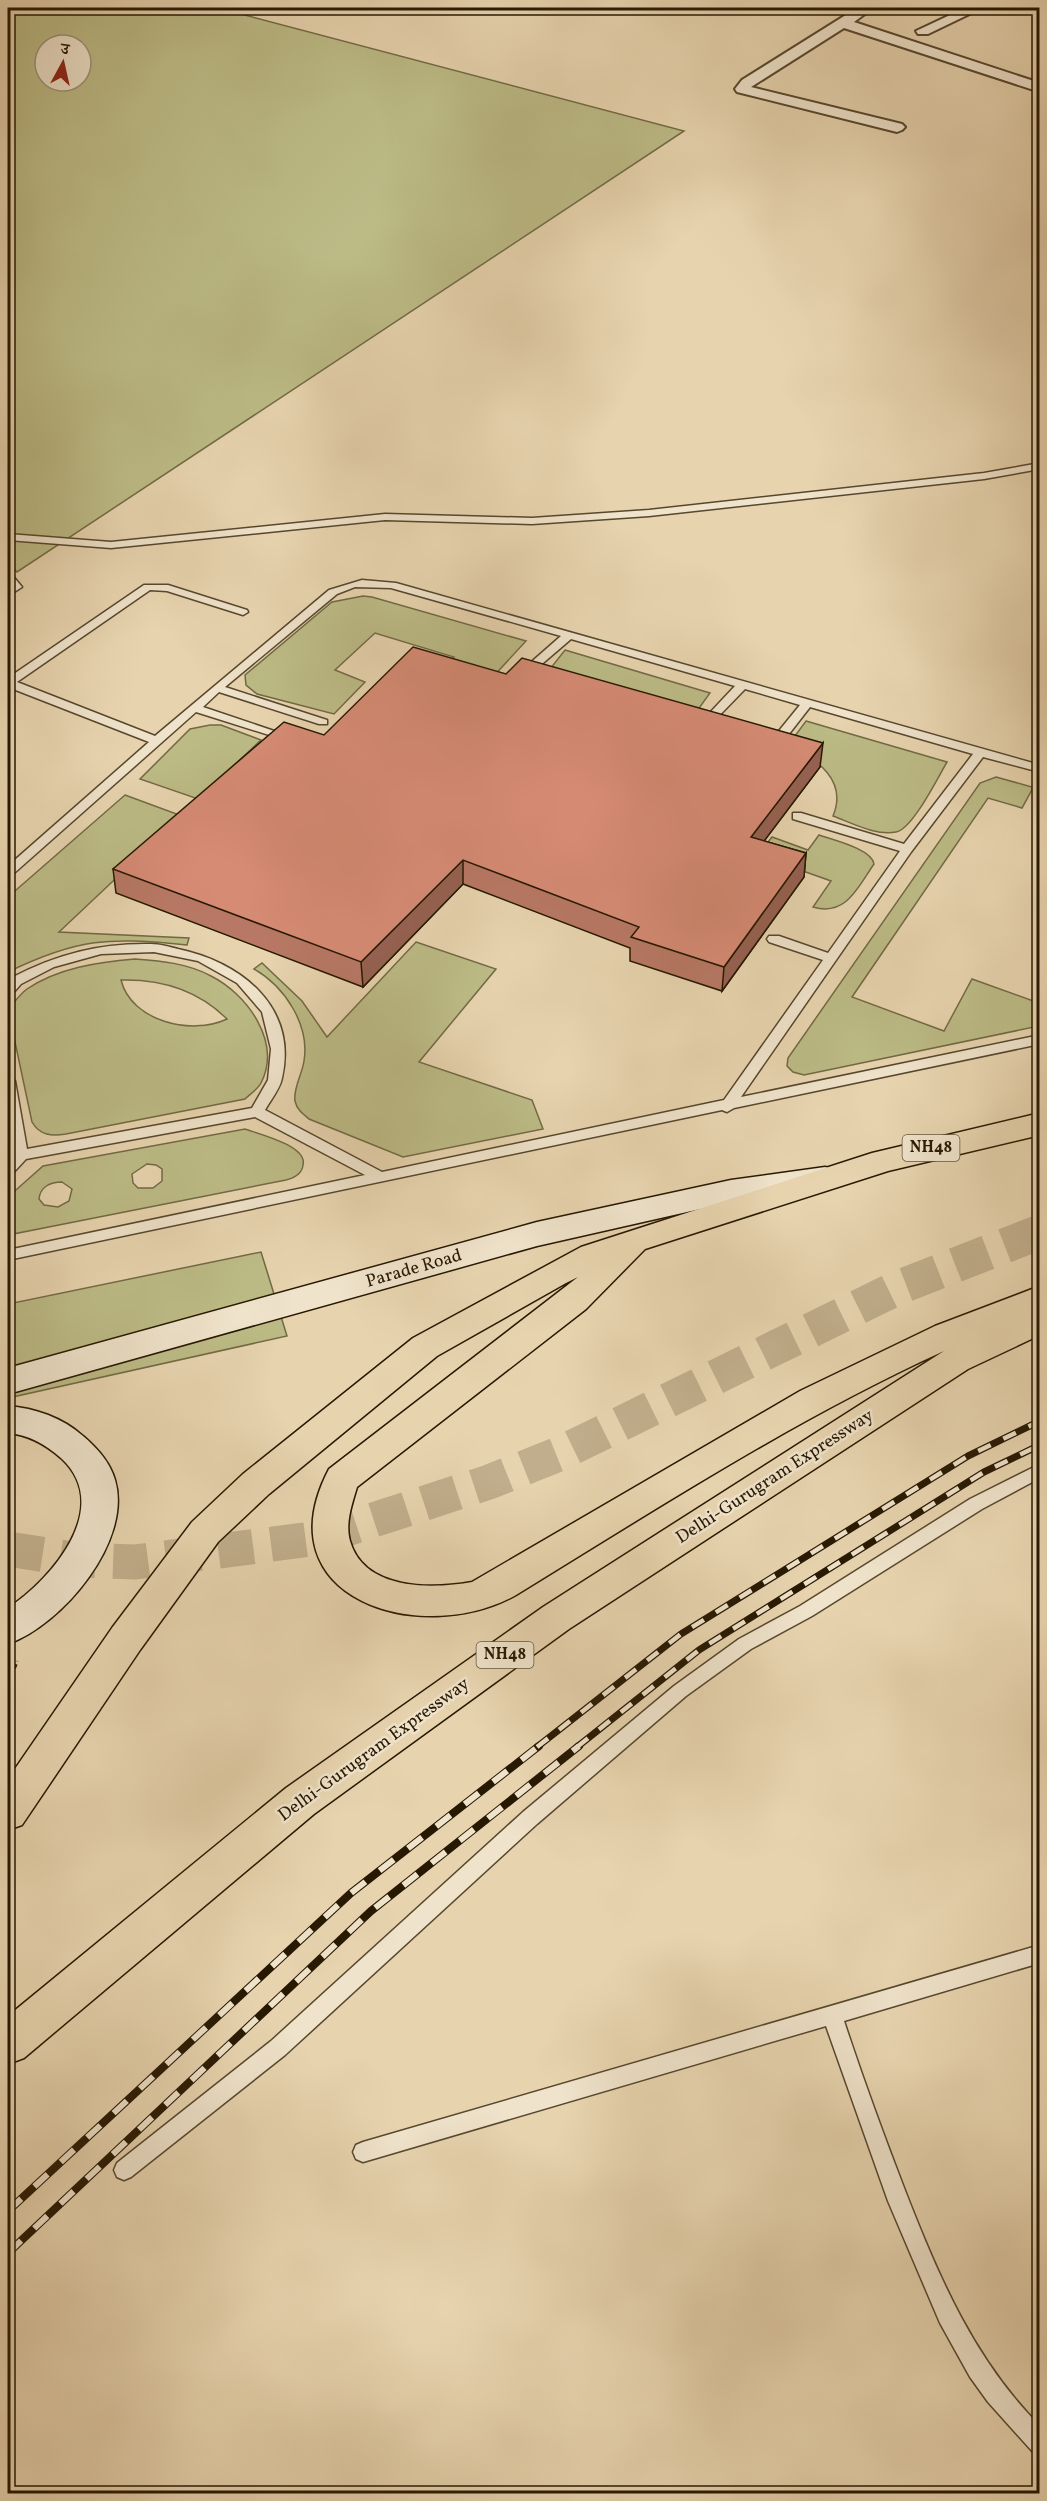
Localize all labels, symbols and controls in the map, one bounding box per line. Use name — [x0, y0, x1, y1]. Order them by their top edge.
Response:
north arrow — [33, 33, 93, 93]
text: उ — [58, 39, 72, 62]
road number: NH48 — [902, 1135, 960, 1161]
street label: Parade Road — [363, 1243, 465, 1295]
street label: Delhi-Gurugram Expressway — [671, 1403, 879, 1550]
road number: NH48 — [476, 1642, 534, 1668]
street label: Delhi-Gurugram Expressway — [273, 1672, 475, 1828]

